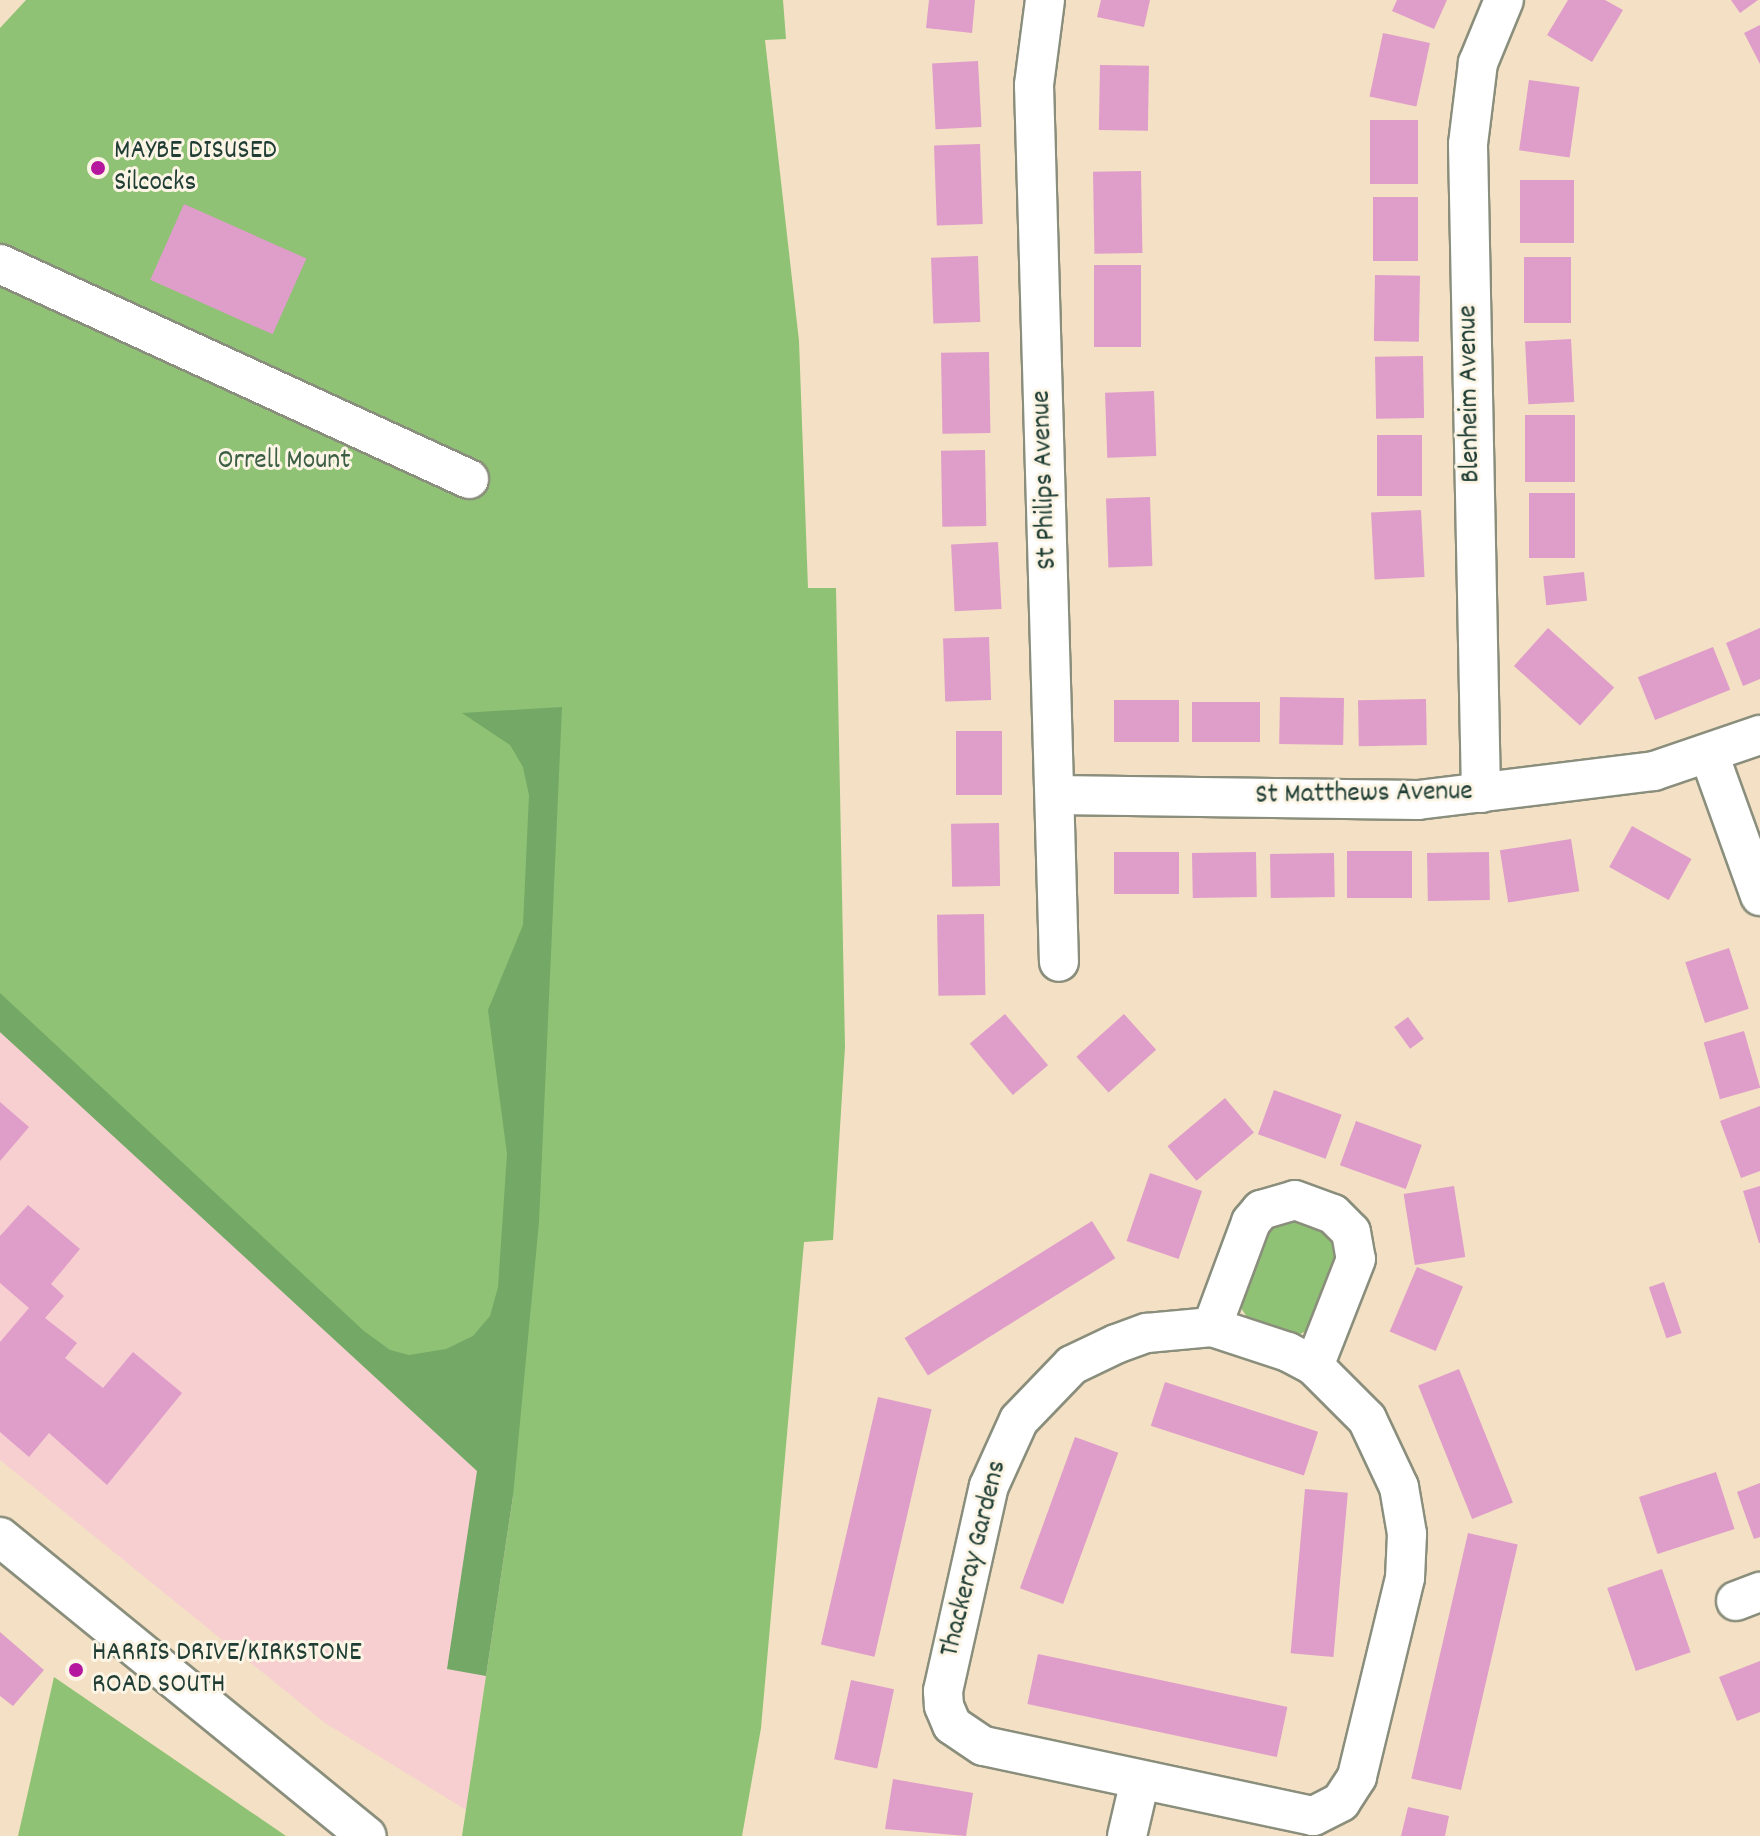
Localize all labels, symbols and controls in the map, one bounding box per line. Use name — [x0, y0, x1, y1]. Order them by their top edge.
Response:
place label: MAYBE DISUSED Silcocks — [114, 135, 277, 201]
marker: MAYBE DISUSED Silcocks — [89, 159, 107, 177]
street label: Blenheim Avenue — [1453, 305, 1489, 483]
street label: St Philips Avenue — [1026, 390, 1066, 570]
park label: Orrell Mount — [217, 445, 351, 479]
street label: St Matthews Avenue — [1255, 776, 1473, 814]
street label: Thackeray Gardens — [934, 1457, 1016, 1661]
place label: HARRIS DRIVE/KIRKSTONE ROAD SOUTH — [92, 1637, 362, 1703]
marker: HARRIS DRIVE/KIRKSTONE ROAD SOUTH — [67, 1661, 85, 1679]

